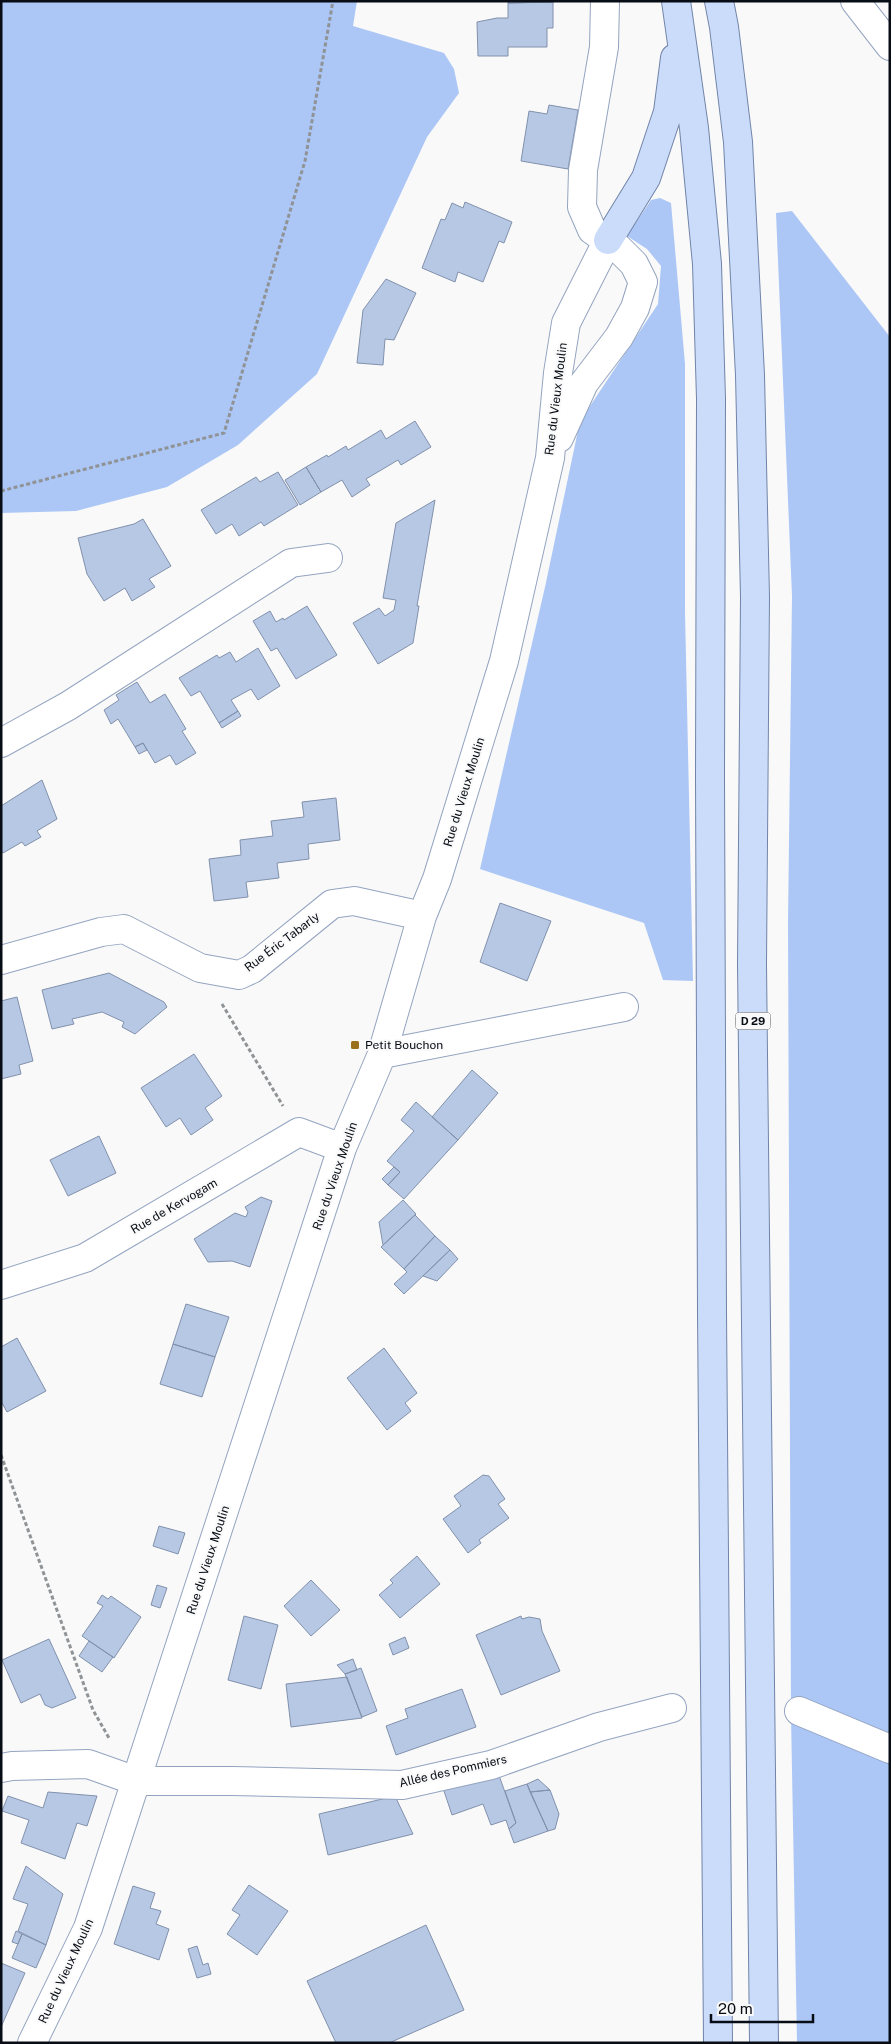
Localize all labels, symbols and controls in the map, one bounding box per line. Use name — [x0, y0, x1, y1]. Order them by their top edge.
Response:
street label: Rue du Vieux Moulin — [542, 342, 570, 456]
street label: Rue du Vieux Moulin — [441, 736, 487, 848]
street label: Rue Éric Tabarly — [242, 909, 323, 975]
road number: D 29 — [736, 1012, 770, 1030]
place label: Petit Bouchon — [365, 1038, 443, 1052]
marker: Petit Bouchon — [349, 1039, 361, 1051]
street label: Rue du Vieux Moulin — [310, 1120, 360, 1232]
street label: Rue de Kervogam — [128, 1176, 220, 1236]
street label: Rue du Vieux Moulin — [184, 1504, 232, 1616]
street label: Allée des Pommiers — [398, 1752, 508, 1790]
street label: Rue du Vieux Moulin — [36, 1916, 96, 2025]
scale bar — [711, 1992, 814, 2024]
text: 20 m — [718, 2000, 753, 2017]

